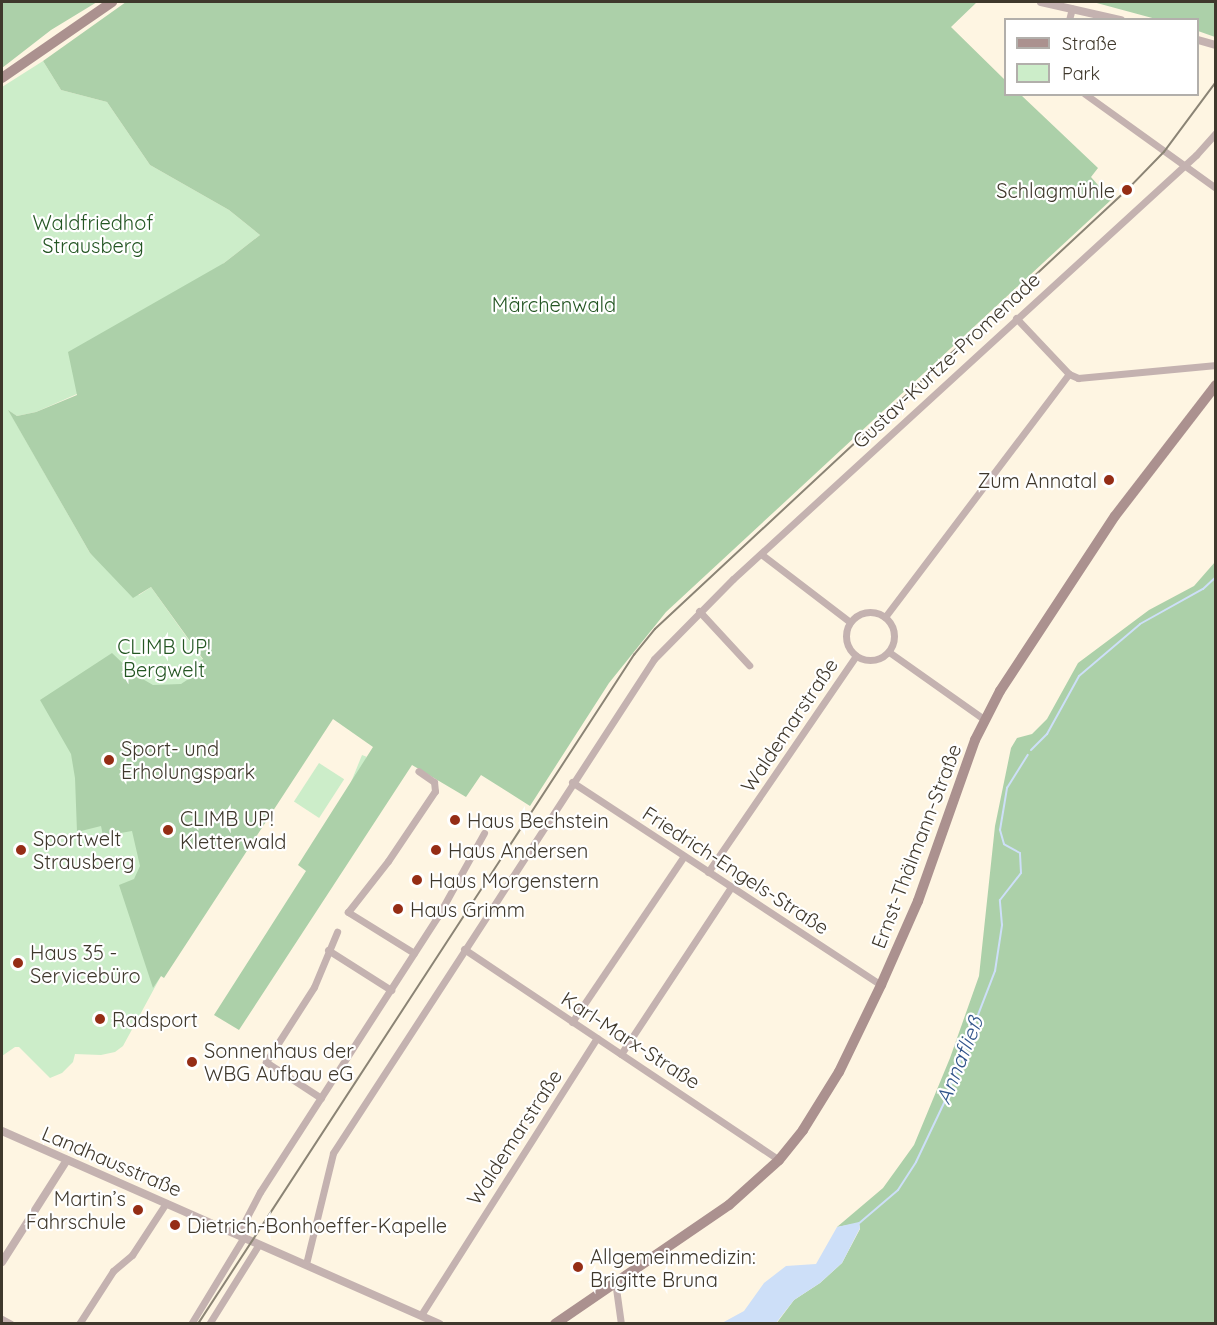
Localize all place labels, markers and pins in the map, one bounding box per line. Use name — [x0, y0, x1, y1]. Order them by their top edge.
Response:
place label: Schlagmühle — [996, 178, 1115, 202]
marker: Schlagmühle — [1120, 183, 1134, 197]
place label: Zum Annatal — [977, 468, 1097, 492]
marker: Zum Annatal — [1102, 473, 1116, 487]
place label: Sport- und Erholungspark — [121, 736, 255, 783]
marker: Sport- und Erholungspark — [102, 753, 116, 767]
place label: CLIMB UP! Kletterwald — [180, 807, 286, 854]
place label: Haus Bechstein — [467, 808, 609, 832]
marker: Haus Bechstein — [448, 813, 462, 827]
marker: CLIMB UP! Kletterwald — [161, 823, 175, 837]
place label: Sportwelt Strausberg — [33, 826, 134, 873]
place label: Haus Andersen — [448, 838, 588, 862]
marker: Sportwelt Strausberg — [14, 843, 28, 857]
marker: Haus Andersen — [429, 843, 443, 857]
place label: Haus Morgenstern — [429, 868, 599, 892]
marker: Haus Morgenstern — [410, 873, 424, 887]
place label: Haus Grimm — [410, 897, 525, 921]
marker: Haus Grimm — [391, 902, 405, 916]
place label: Haus 35 - Servicebüro — [30, 940, 141, 987]
marker: Haus 35 - Servicebüro — [11, 956, 25, 970]
place label: Radsport — [112, 1007, 198, 1031]
marker: Radsport — [93, 1012, 107, 1026]
place label: Sonnenhaus der WBG Aufbau eG — [204, 1038, 354, 1085]
marker: Sonnenhaus der WBG Aufbau eG — [185, 1055, 199, 1069]
place label: Martin’s Fahrschule — [26, 1186, 126, 1233]
marker: Martin’s Fahrschule — [131, 1203, 145, 1217]
place label: Dietrich-Bonhoeffer-Kapelle — [187, 1213, 447, 1237]
marker: Dietrich-Bonhoeffer-Kapelle — [168, 1218, 182, 1232]
place label: Allgemeinmedizin: Brigitte Bruna — [590, 1244, 756, 1291]
marker: Allgemeinmedizin: Brigitte Bruna — [571, 1260, 585, 1274]

